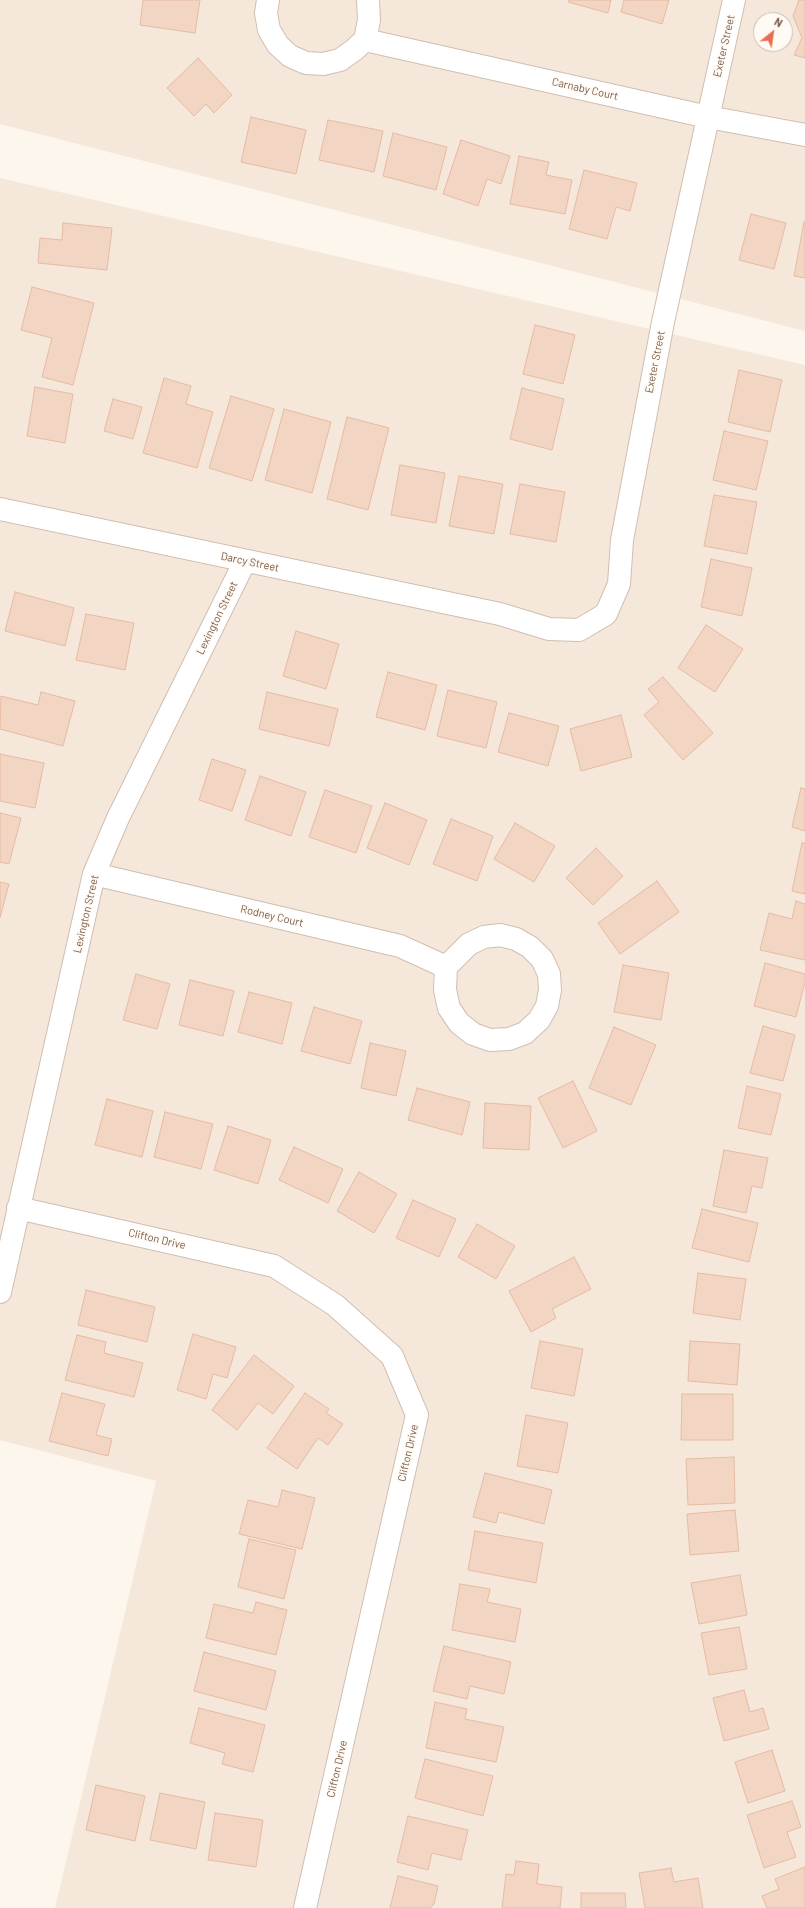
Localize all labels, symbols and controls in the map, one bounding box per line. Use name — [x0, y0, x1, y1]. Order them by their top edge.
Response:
north arrow — [753, 12, 793, 52]
street label: Exeter Street — [710, 14, 738, 78]
text: N — [772, 15, 785, 29]
street label: Carnaby Court — [551, 75, 619, 103]
street label: Exeter Street — [642, 330, 668, 394]
street label: Darcy Street — [220, 549, 280, 575]
street label: Lexington Street — [194, 579, 240, 657]
street label: Lexington Street — [71, 874, 101, 954]
street label: Rodney Court — [239, 902, 305, 930]
street label: Clifton Drive — [127, 1226, 187, 1252]
street label: Clifton Drive — [395, 1423, 421, 1483]
street label: Clifton Drive — [324, 1739, 350, 1799]

